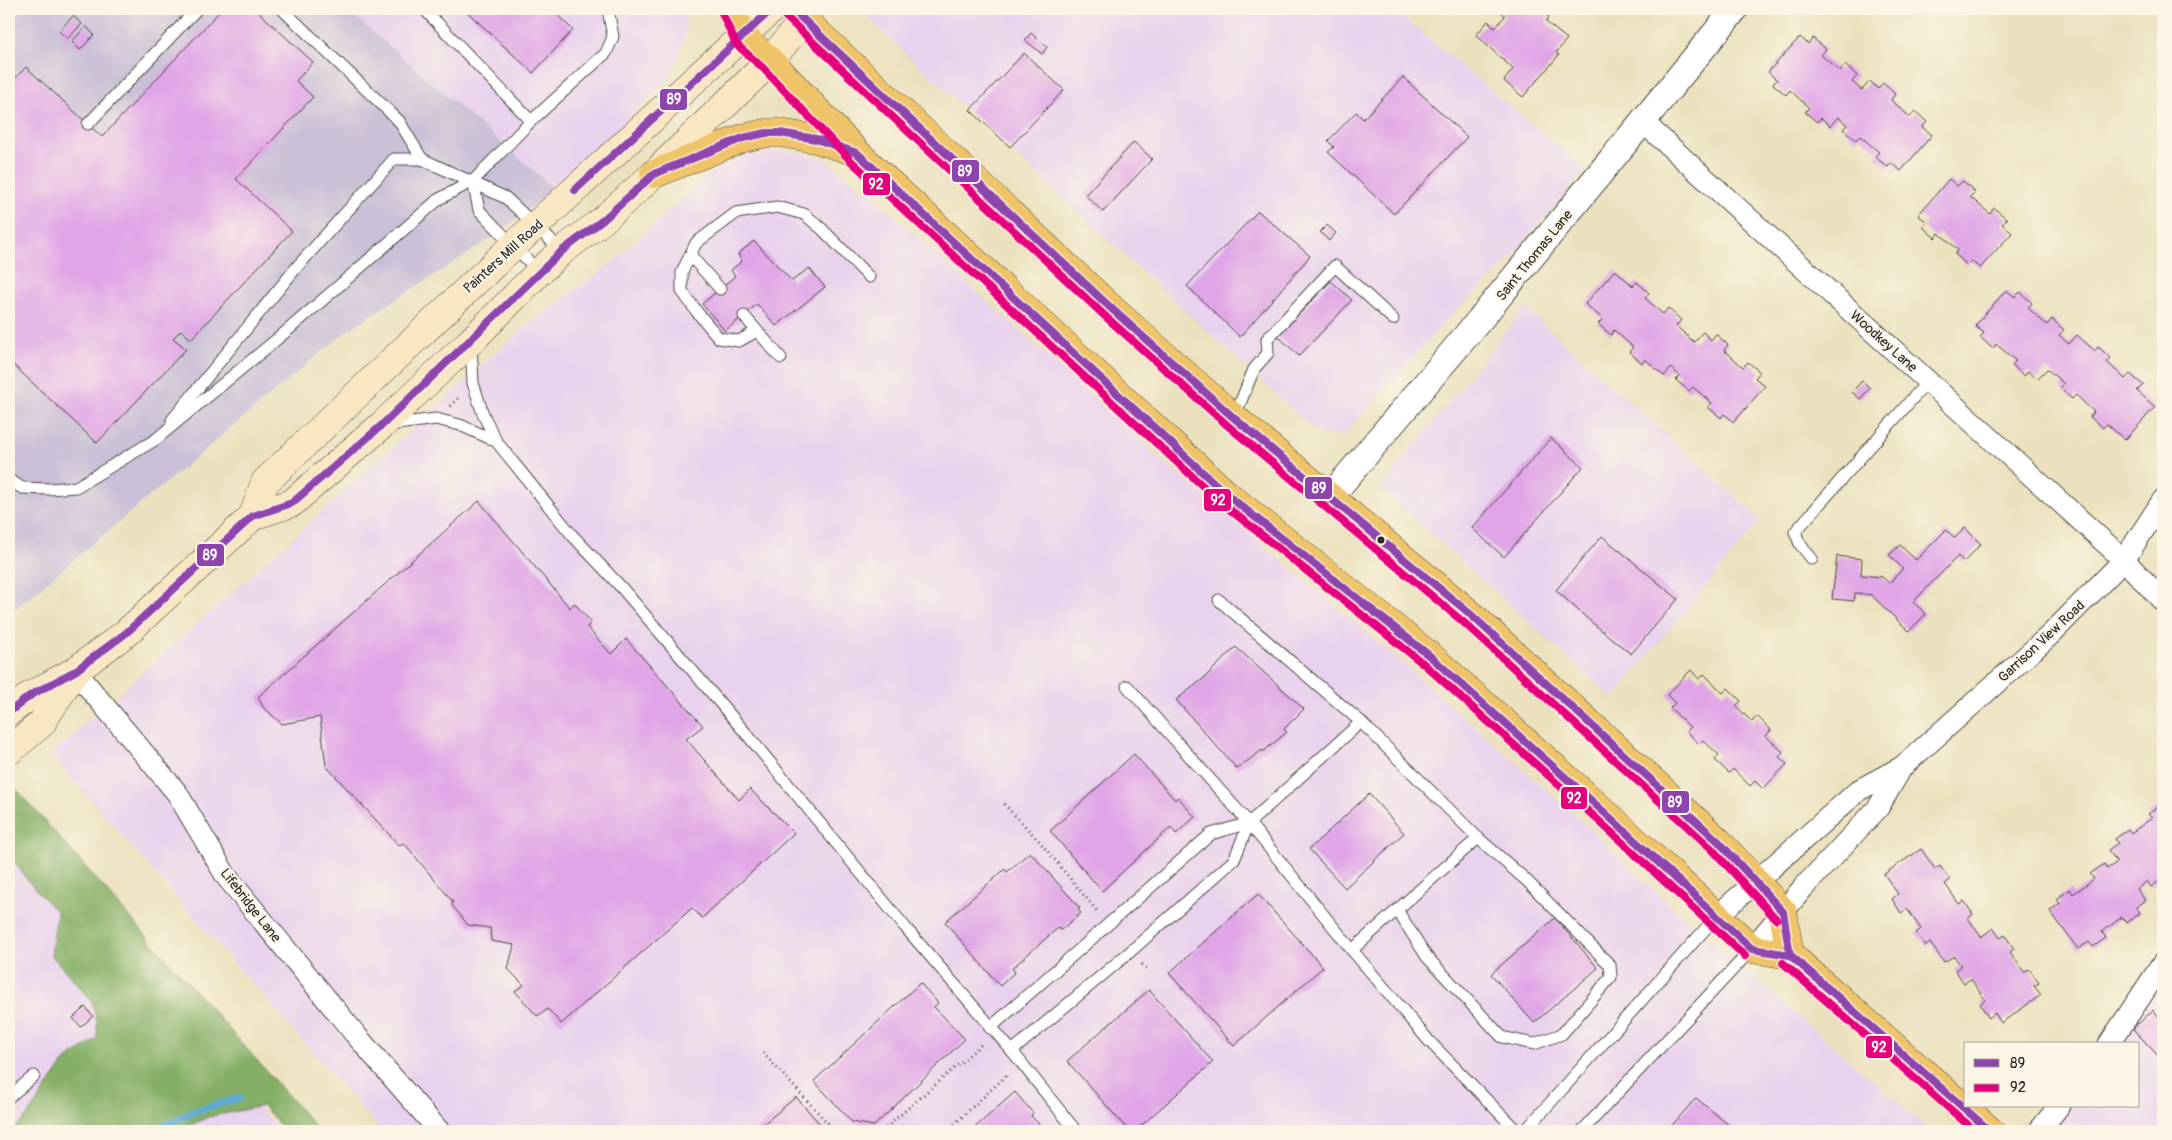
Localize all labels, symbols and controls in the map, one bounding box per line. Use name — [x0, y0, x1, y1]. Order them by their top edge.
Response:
line badge: 89 — [659, 88, 688, 111]
text: 89 — [667, 91, 681, 108]
line badge: 89 — [951, 159, 980, 183]
text: 89 — [958, 163, 972, 180]
line badge: 92 — [862, 172, 891, 196]
text: 92 — [868, 176, 884, 193]
street label: Saint Thomas Lane — [1493, 206, 1576, 304]
street label: Painters Mill Road — [460, 216, 547, 297]
street label: Woodkey Lane — [1847, 307, 1921, 376]
line badge: 89 — [1304, 476, 1333, 500]
text: 89 — [1312, 480, 1326, 497]
line badge: 92 — [1203, 488, 1232, 512]
text: 92 — [1210, 492, 1226, 509]
unlabelled marker — [1376, 535, 1386, 545]
line badge: 89 — [196, 543, 225, 567]
text: 89 — [203, 547, 217, 564]
street label: Garrison View Road — [1995, 597, 2088, 686]
line badge: 92 — [1560, 786, 1588, 810]
text: 92 — [1566, 790, 1582, 807]
line badge: 89 — [1661, 790, 1690, 814]
text: 89 — [1668, 794, 1682, 811]
street label: Lifebridge Lane — [216, 865, 285, 946]
line badge: 92 — [1865, 1035, 1893, 1059]
text: 92 — [1871, 1039, 1887, 1056]
legend — [1964, 1042, 2140, 1108]
text: 89 — [2010, 1054, 2025, 1073]
text: 92 — [2010, 1078, 2026, 1097]

